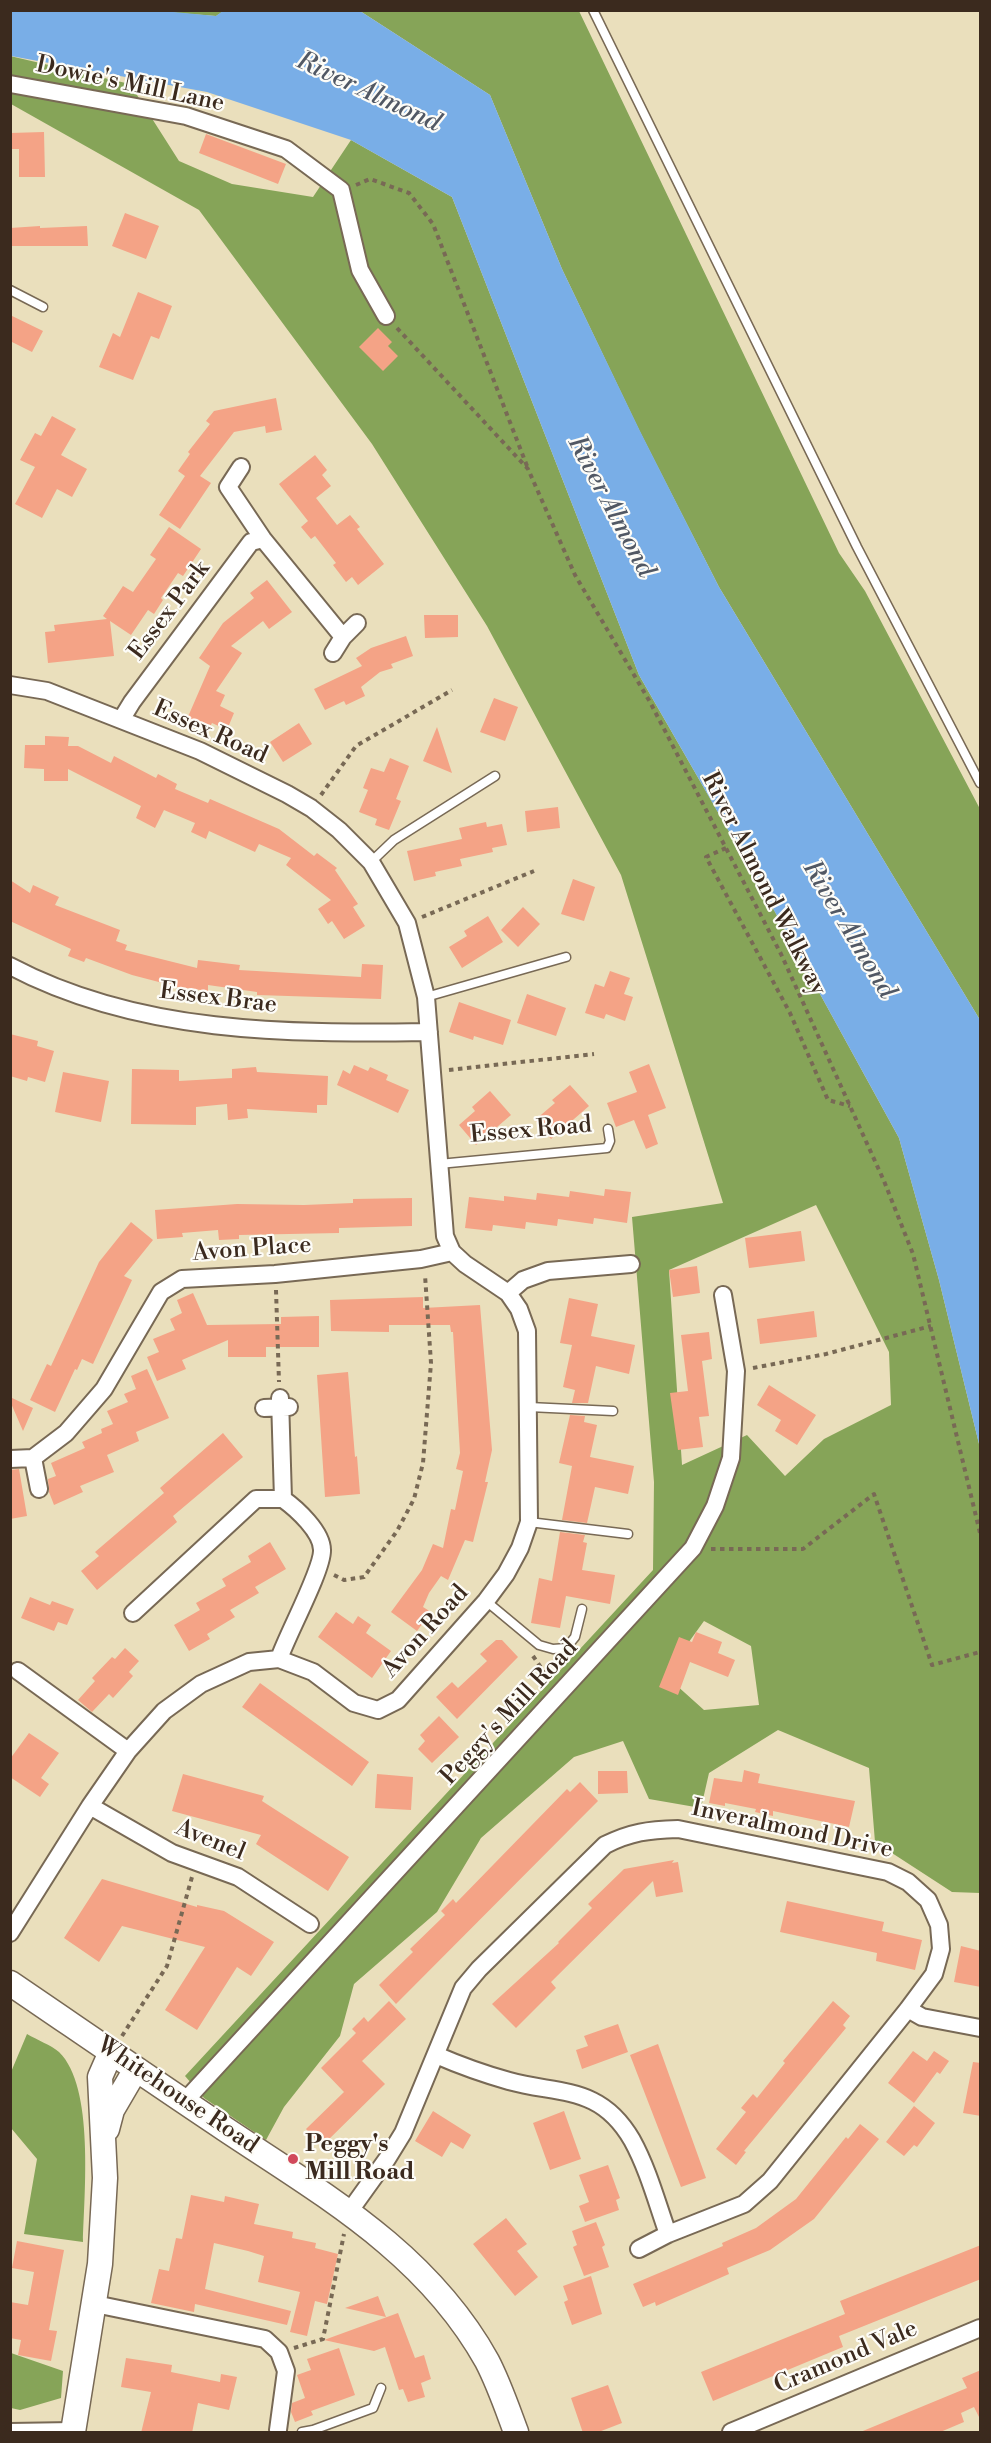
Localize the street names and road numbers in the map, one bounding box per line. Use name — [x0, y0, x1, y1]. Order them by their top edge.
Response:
street label: Dowie's Mill Lane — [33, 51, 227, 119]
street label: Essex Park — [123, 556, 217, 666]
street label: Essex Road — [148, 695, 272, 771]
street label: River Almond Walkway — [694, 768, 832, 1000]
street label: Essex Brae — [158, 978, 278, 1020]
street label: Essex Road — [469, 1111, 593, 1151]
street label: Avon Place — [191, 1231, 313, 1269]
street label: Avon Road — [377, 1580, 475, 1684]
street label: Peggy's Mill Road — [435, 1634, 585, 1792]
street label: Inveralmond Drive — [689, 1795, 895, 1865]
street label: Avenel — [171, 1814, 249, 1868]
street label: Whitehouse Road — [91, 2031, 263, 2161]
street label: Cramond Vale — [770, 2315, 922, 2401]

